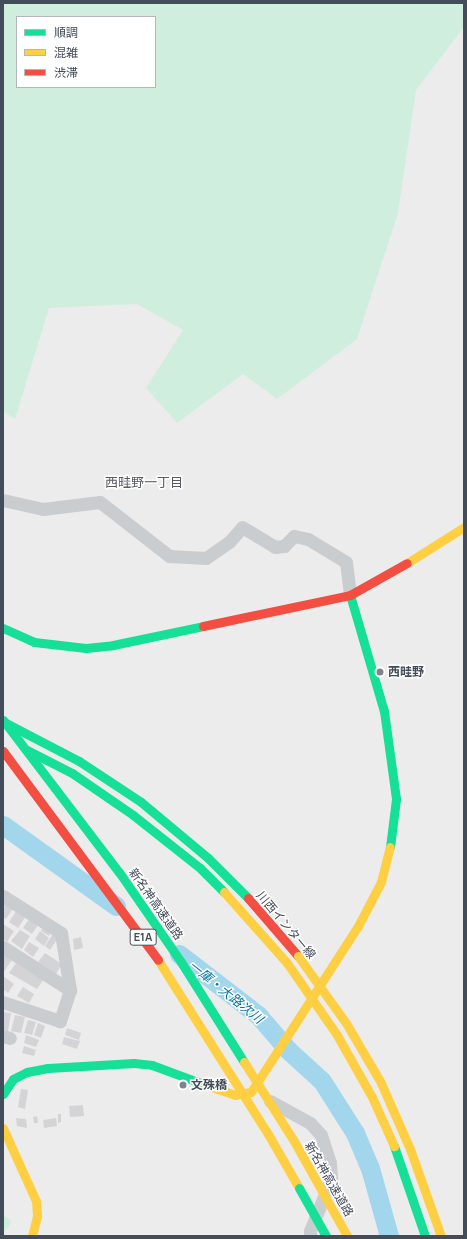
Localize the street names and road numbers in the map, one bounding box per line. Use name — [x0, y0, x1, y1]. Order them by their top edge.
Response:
street label: 新名神高速道路 — [126, 865, 186, 943]
street label: 川西インター線 — [253, 888, 319, 962]
road number: E1A — [129, 928, 157, 946]
street label: 新名神高速道路 — [302, 1139, 356, 1219]

